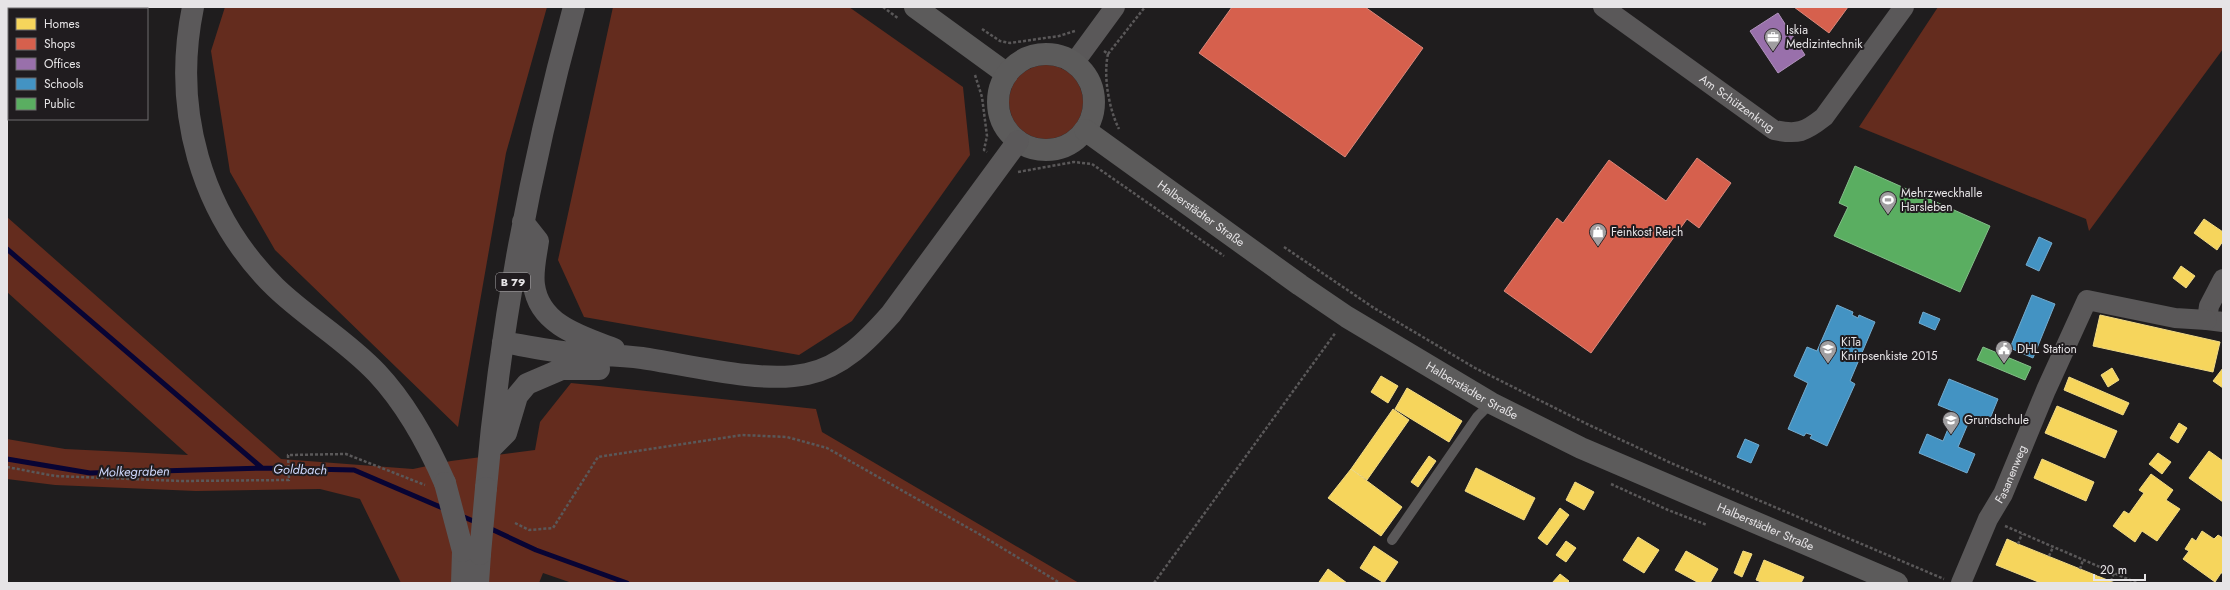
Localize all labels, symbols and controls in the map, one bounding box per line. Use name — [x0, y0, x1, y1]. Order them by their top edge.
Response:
legend — [8, 8, 148, 120]
text: Homes — [44, 15, 80, 33]
place label: Iskia Medizintechnik — [1786, 21, 1863, 53]
office icon: Iskia Medizintechnik — [1763, 27, 1783, 52]
text: Shops — [44, 35, 75, 53]
text: Offices — [44, 55, 80, 73]
street label: Am Schützenkrug — [1696, 70, 1778, 137]
text: Schools — [44, 75, 83, 93]
text: Public — [44, 95, 75, 113]
street label: Halberstädter Straße — [1154, 176, 1248, 251]
place label: Mehrzweckhalle Harsleben — [1901, 184, 1982, 216]
sports icon: Mehrzweckhalle Harsleben — [1878, 190, 1898, 215]
shop icon: Feinkost Reich — [1588, 222, 1608, 247]
place label: Feinkost Reich — [1611, 223, 1683, 241]
road number: B 79 — [496, 273, 530, 291]
place label: KiTa Knirpsenkiste 2015 — [1841, 333, 1938, 365]
school or university icon: KiTa Knirpsenkiste 2015 — [1818, 339, 1838, 364]
public building icon: DHL Station — [1994, 339, 2014, 364]
place label: DHL Station — [2017, 340, 2077, 358]
street label: Halberstädter Straße — [1422, 357, 1521, 424]
school or university icon: Grundschule — [1941, 410, 1961, 435]
place label: Grundschule — [1964, 411, 2029, 429]
street label: Fasanenweg — [1990, 442, 2031, 507]
water label: Goldbach — [273, 460, 327, 479]
water label: Molkegraben — [98, 461, 170, 482]
street label: Halberstädter Straße — [1714, 498, 1817, 556]
scale bar — [2094, 556, 2145, 582]
text: 20 m — [2100, 561, 2127, 579]

